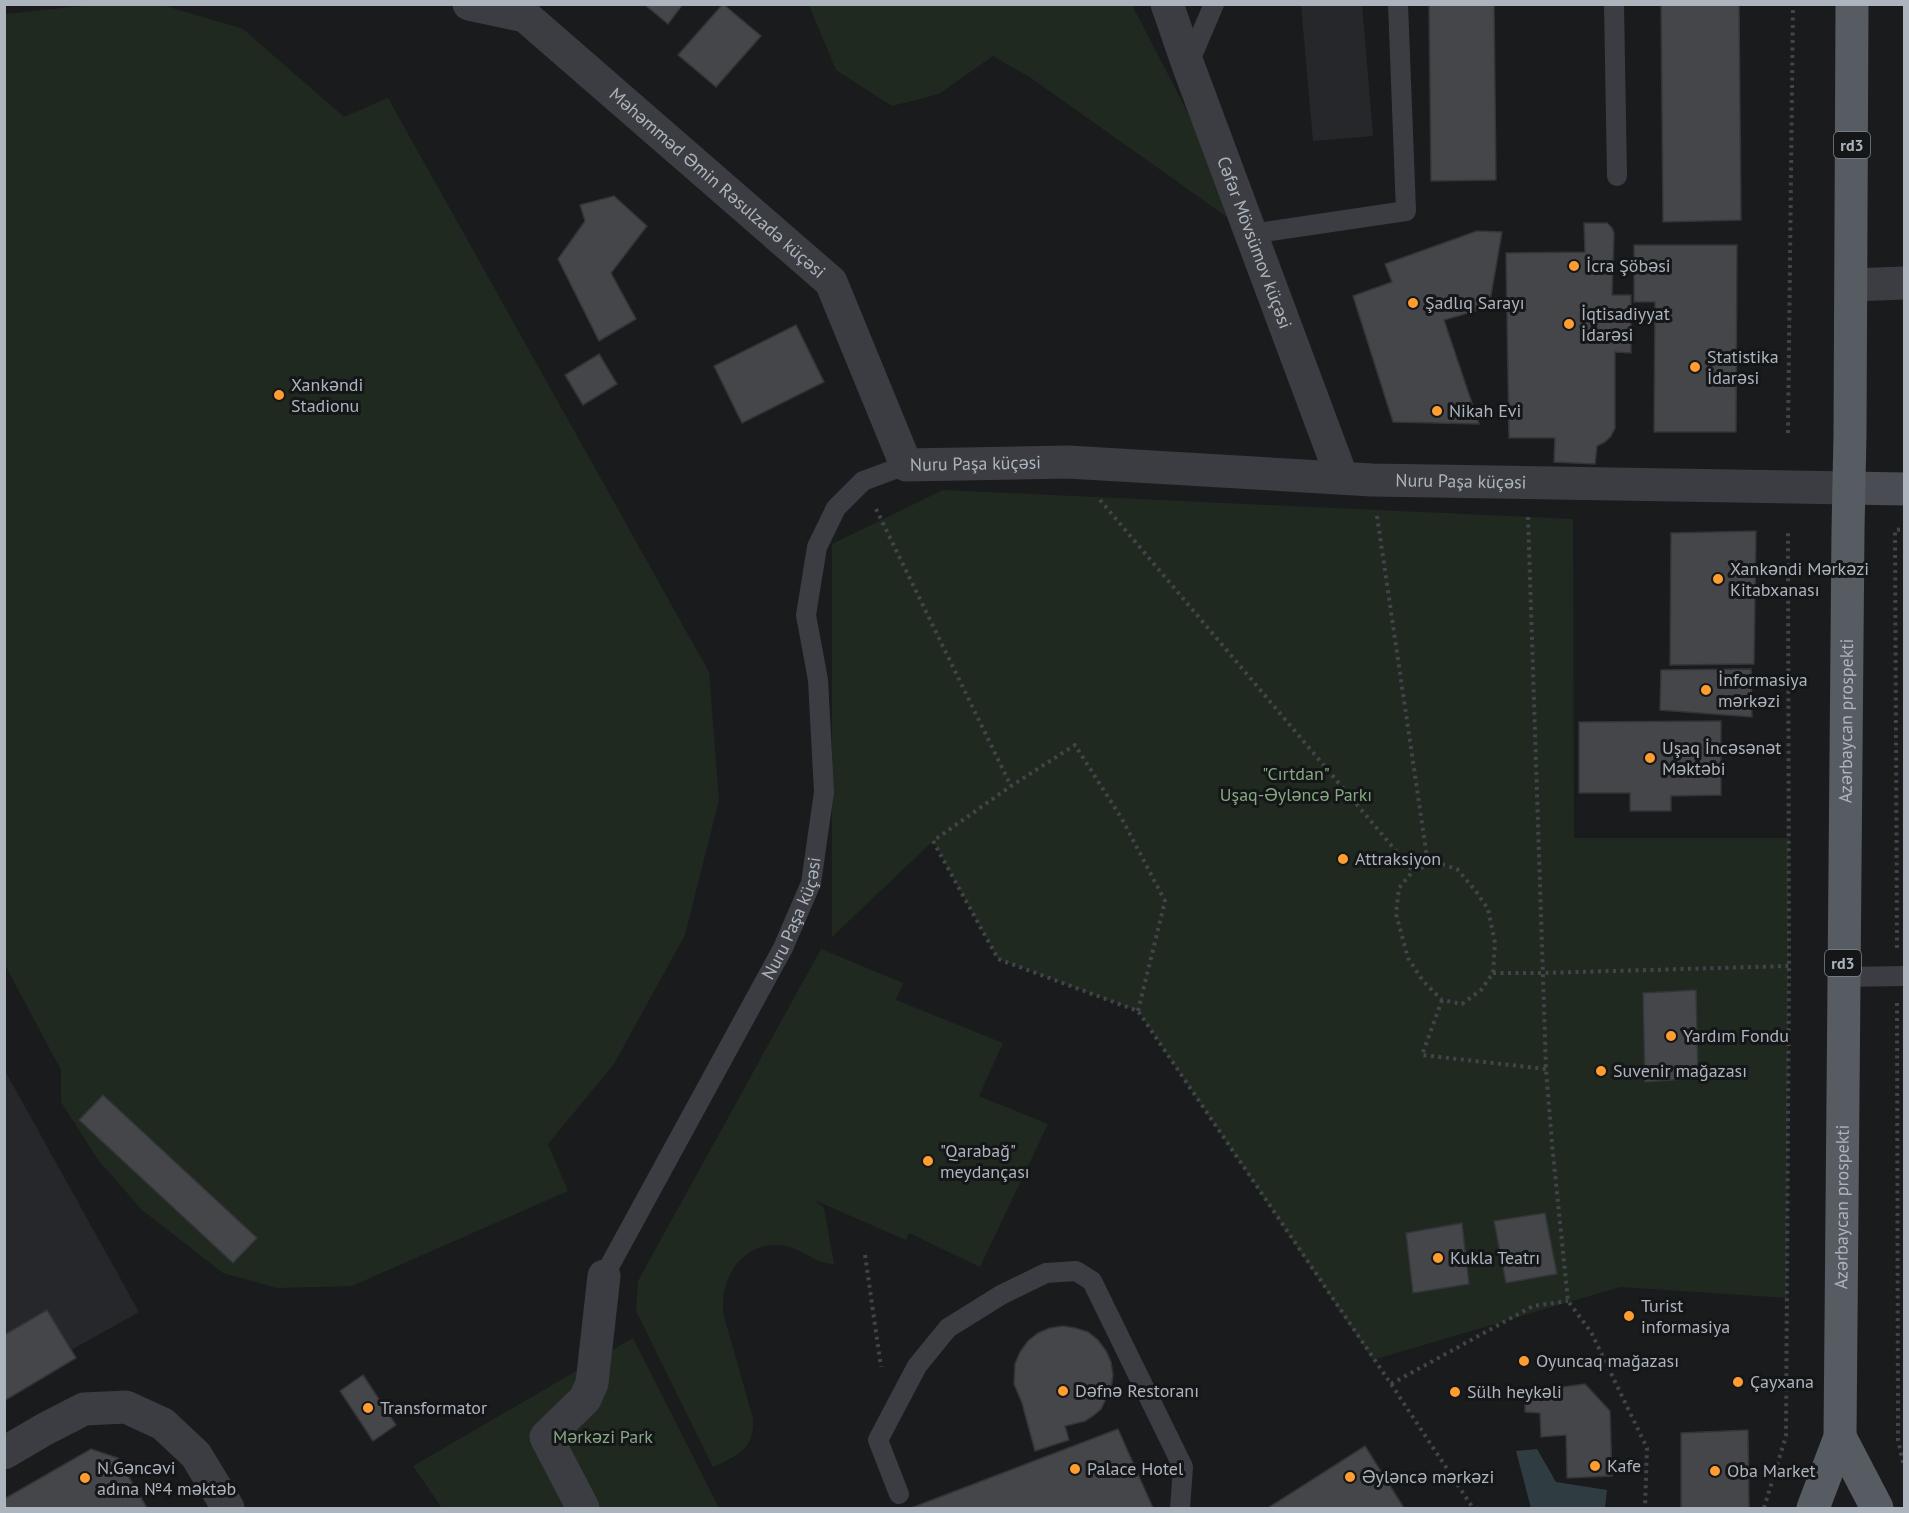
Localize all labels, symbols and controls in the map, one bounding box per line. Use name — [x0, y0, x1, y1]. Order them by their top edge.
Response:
street label: Məhəmməd Əmin Rəsulzadə küçəsi — [605, 82, 830, 283]
road number: rd3 — [1834, 132, 1870, 158]
street label: Cəfər Mövsümov küçəsi — [1212, 153, 1297, 332]
place label: İcra Şöbəsi — [1586, 254, 1671, 277]
marker: İcra Şöbəsi — [1567, 259, 1581, 273]
place label: Şadlıq Sarayı — [1425, 291, 1524, 314]
marker: Şadlıq Sarayı — [1406, 296, 1420, 310]
place label: İqtisadiyyat İdarəsi — [1581, 302, 1670, 346]
marker: İqtisadiyyat İdarəsi — [1562, 317, 1576, 331]
place label: Statistika İdarəsi — [1707, 345, 1779, 389]
marker: Statistika İdarəsi — [1688, 360, 1702, 374]
place label: Xankəndi Stadionu — [291, 373, 363, 417]
marker: Xankəndi Stadionu — [272, 388, 286, 402]
place label: Nikah Evi — [1449, 399, 1521, 422]
marker: Nikah Evi — [1430, 404, 1444, 418]
street label: Nuru Paşa küçəsi — [910, 451, 1041, 476]
street label: Nuru Paşa küçəsi — [1395, 468, 1527, 494]
place label: Xankəndi Mərkəzi Kitabxanası — [1730, 557, 1869, 601]
marker: Xankəndi Mərkəzi Kitabxanası — [1711, 572, 1725, 586]
street label: Azərbaycan prospekti — [1834, 639, 1858, 803]
place label: İnformasiya mərkəzi — [1718, 668, 1808, 712]
marker: İnformasiya mərkəzi — [1699, 683, 1713, 697]
place label: Uşaq İncəsənət Məktəbi — [1662, 736, 1781, 780]
marker: Uşaq İncəsənət Məktəbi — [1643, 751, 1657, 765]
park label: "Cırtdan" Uşaq-Əyləncə Parkı — [1220, 762, 1372, 806]
place label: Attraksiyon — [1355, 847, 1441, 870]
marker: Attraksiyon — [1336, 852, 1350, 866]
street label: Nuru Paşa küçəsi — [756, 855, 826, 983]
road number: rd3 — [1825, 950, 1861, 976]
place label: Yardım Fondu — [1683, 1024, 1789, 1047]
marker: Yardım Fondu — [1664, 1029, 1678, 1043]
place label: Suvenir mağazası — [1613, 1059, 1747, 1082]
marker: Suvenir mağazası — [1594, 1064, 1608, 1078]
street label: Azərbaycan prospekti — [1829, 1125, 1854, 1289]
place label: "Qarabağ" meydançası — [940, 1139, 1030, 1183]
marker: "Qarabağ" meydançası — [921, 1154, 935, 1168]
place label: Kukla Teatrı — [1450, 1246, 1540, 1269]
marker: Kukla Teatrı — [1431, 1251, 1445, 1265]
place label: Turist informasiya — [1641, 1294, 1730, 1338]
marker: Turist informasiya — [1622, 1309, 1636, 1323]
place label: Oyuncaq mağazası — [1536, 1349, 1679, 1372]
marker: Oyuncaq mağazası — [1517, 1354, 1531, 1368]
place label: Çayxana — [1750, 1370, 1814, 1393]
marker: Çayxana — [1731, 1375, 1745, 1389]
place label: Dəfnə Restoranı — [1075, 1379, 1199, 1402]
place label: Sülh heykəli — [1467, 1380, 1562, 1403]
marker: Dəfnə Restoranı — [1056, 1384, 1070, 1398]
marker: Sülh heykəli — [1448, 1385, 1462, 1399]
place label: Transformator — [380, 1396, 487, 1419]
marker: Transformator — [361, 1401, 375, 1415]
park label: Mərkəzi Park — [553, 1425, 653, 1448]
place label: Kafe — [1607, 1454, 1641, 1477]
place label: N.Gəncəvi adına №4 məktəb — [97, 1456, 236, 1500]
place label: Palace Hotel — [1087, 1457, 1184, 1480]
marker: Kafe — [1588, 1459, 1602, 1473]
place label: Oba Market — [1727, 1459, 1816, 1482]
marker: Palace Hotel — [1068, 1462, 1082, 1476]
marker: Oba Market — [1708, 1464, 1722, 1478]
place label: Əyləncə mərkəzi — [1362, 1465, 1494, 1488]
marker: Əyləncə mərkəzi — [1343, 1470, 1357, 1484]
marker: N.Gəncəvi adına №4 məktəb — [78, 1471, 92, 1485]

